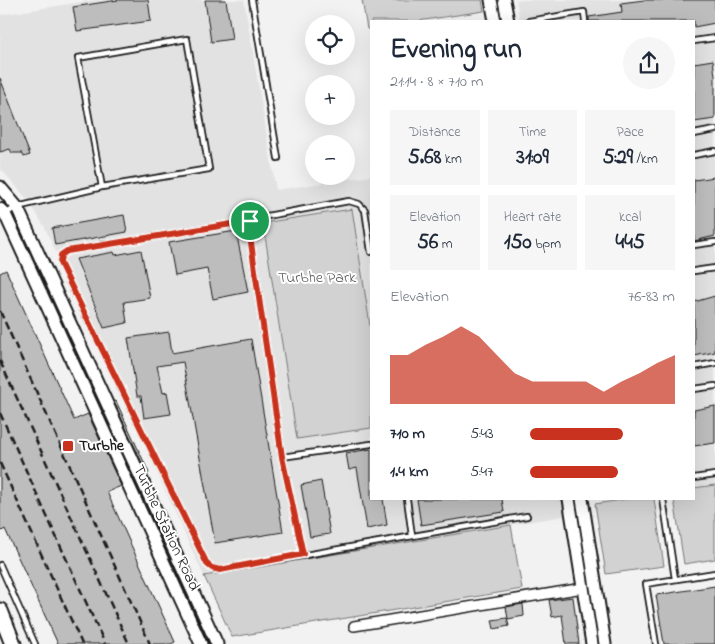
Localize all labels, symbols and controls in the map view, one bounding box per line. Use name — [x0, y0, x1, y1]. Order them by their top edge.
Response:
map controls — [305, 15, 355, 185]
button: locate — [305, 15, 355, 65]
text: Evening run — [390, 30, 522, 71]
button: share — [623, 37, 675, 89]
text: 21:14 · 8 × 710 m — [390, 70, 483, 94]
button: + — [305, 75, 355, 125]
text: Distance — [409, 122, 461, 143]
text: Time — [519, 122, 546, 143]
text: Pace — [616, 122, 644, 143]
button: − — [305, 135, 355, 185]
text: 5.68 — [408, 143, 441, 173]
text: 31:09 — [516, 143, 549, 173]
text: 5:29 — [602, 143, 633, 173]
text: km — [441, 149, 462, 170]
text: /km — [633, 149, 658, 170]
pin — [229, 200, 271, 242]
icon: arrive — [236, 207, 264, 235]
text: Elevation — [409, 207, 461, 228]
text: Heart rate — [504, 207, 561, 228]
text: kcal — [619, 207, 641, 228]
text: 56 — [417, 228, 438, 258]
text: 150 — [504, 228, 532, 258]
text: 445 — [615, 228, 645, 258]
text: m — [438, 234, 453, 255]
text: bpm — [532, 234, 561, 255]
park label: Turbhe Park — [278, 266, 357, 290]
text: Elevation — [390, 285, 449, 309]
text: 76–83 m — [628, 285, 675, 309]
text: 710 m — [390, 422, 425, 446]
text: 5:43 — [470, 422, 494, 446]
place label: Turbhe — [79, 434, 125, 458]
marker: Turbhe — [61, 439, 75, 453]
text: 1.4 km — [390, 460, 428, 484]
text: 5:47 — [470, 460, 494, 484]
street label: Turbhe Station Road — [126, 461, 206, 595]

